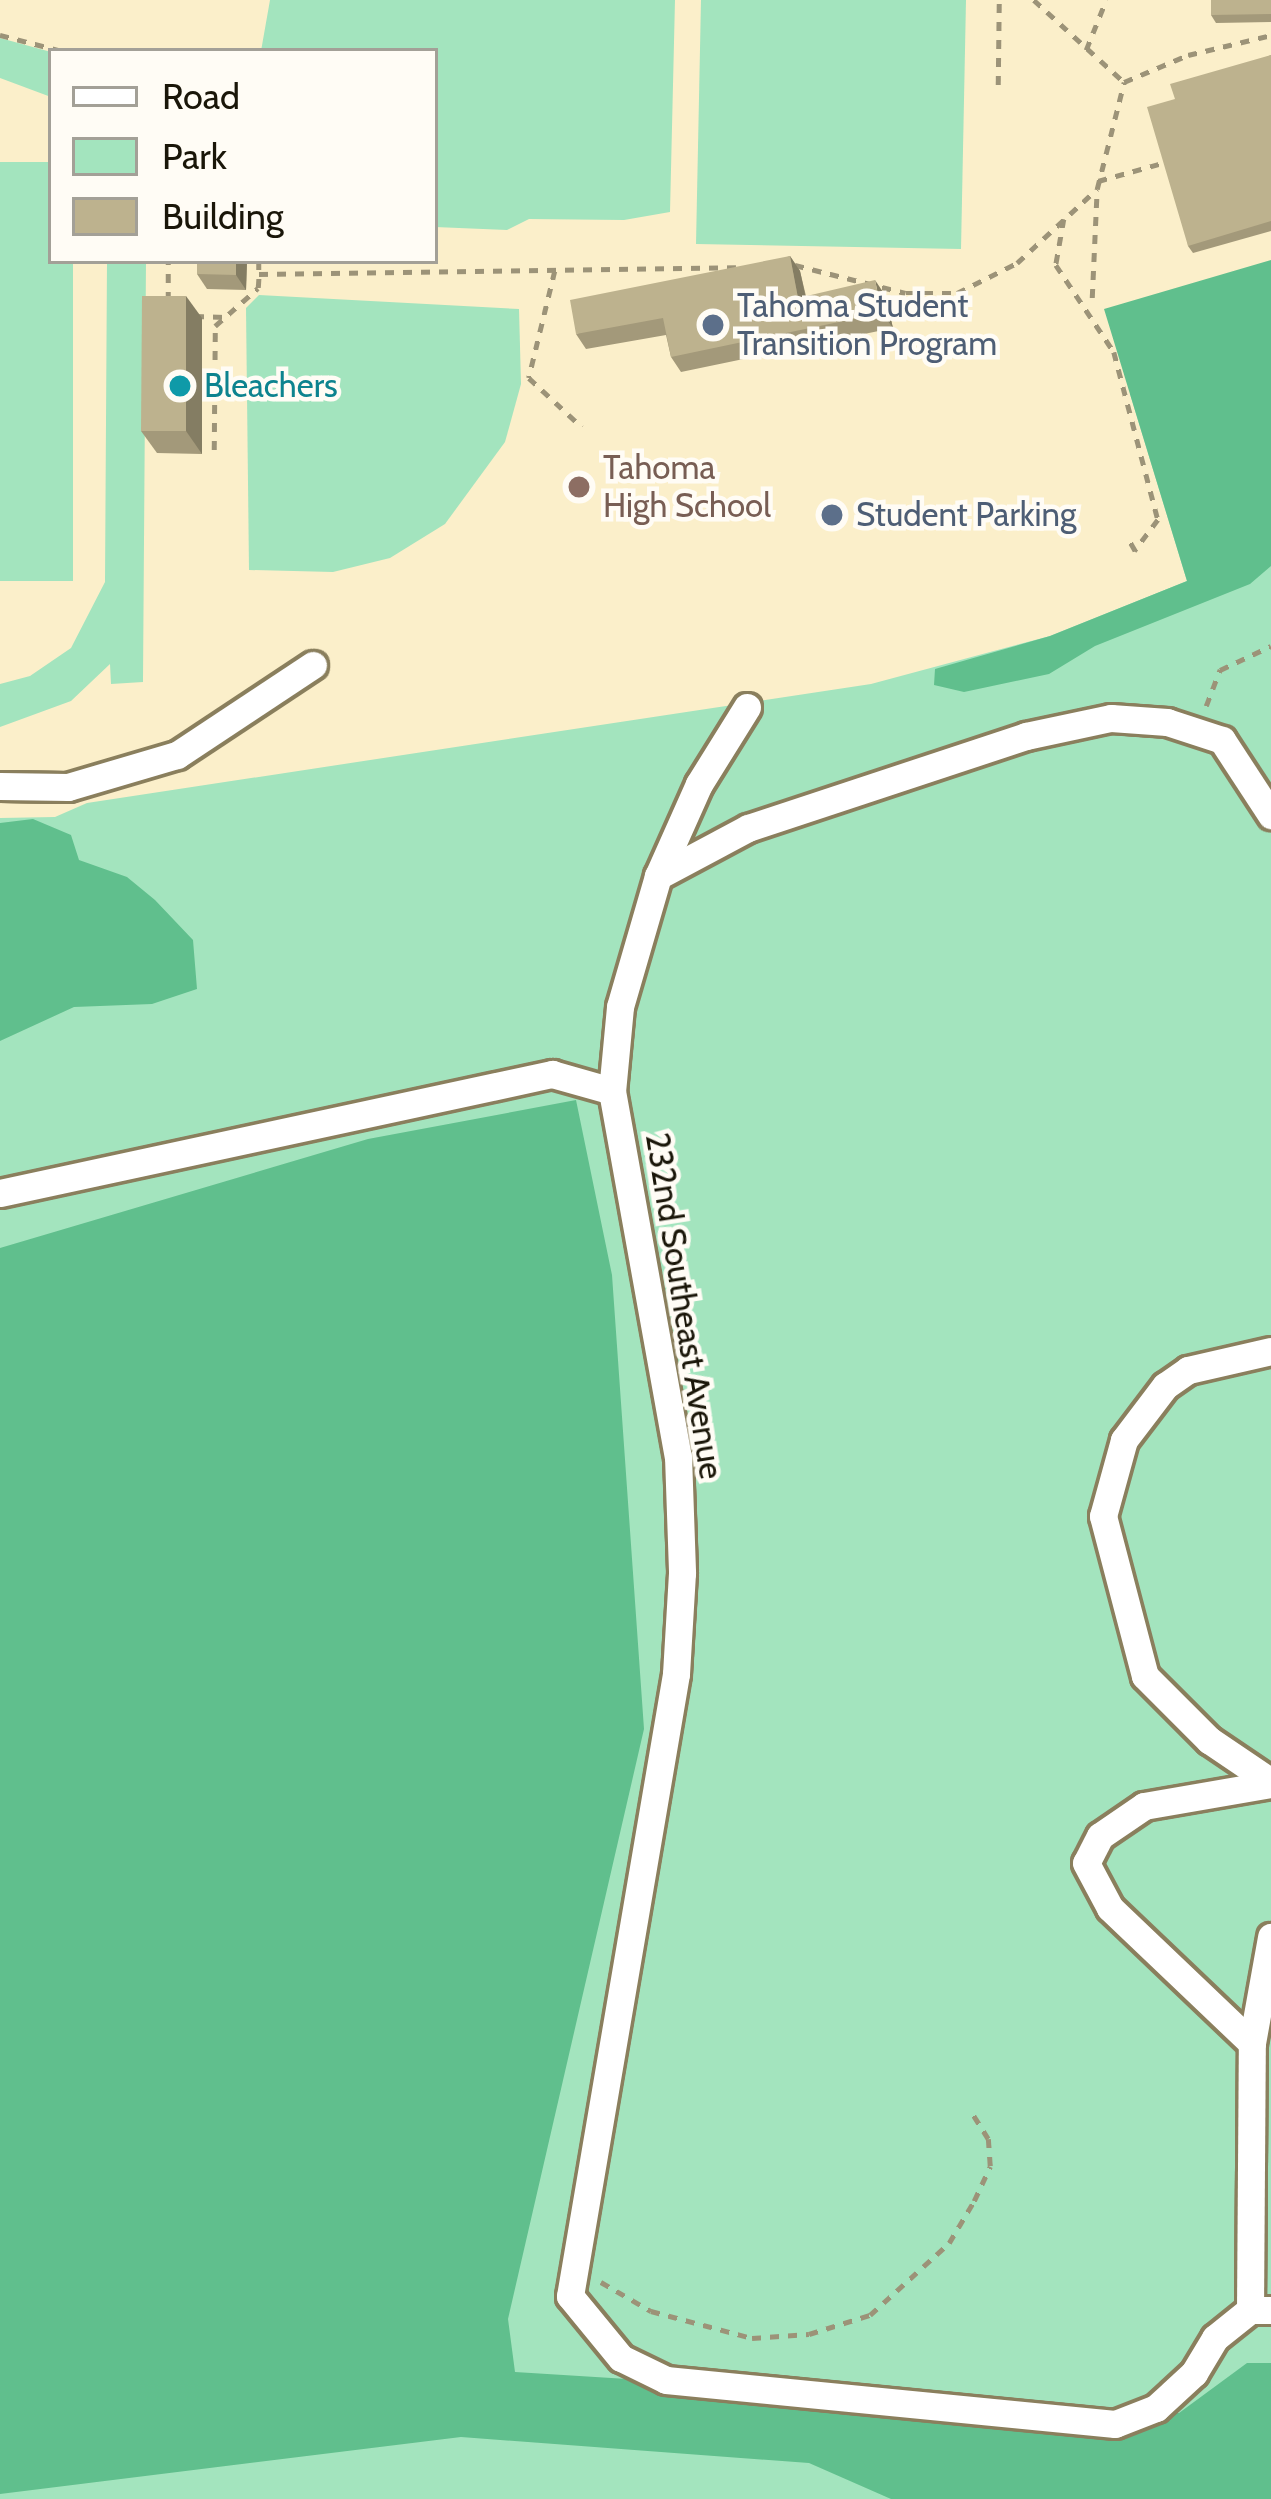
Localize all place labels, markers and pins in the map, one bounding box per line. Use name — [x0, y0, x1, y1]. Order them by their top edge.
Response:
place label: Tahoma Student Transition Program — [737, 286, 997, 364]
marker: Tahoma Student Transition Program — [700, 312, 726, 338]
place label: Bleachers — [204, 366, 338, 406]
marker: Bleachers — [167, 373, 193, 399]
place label: Tahoma High School — [603, 448, 771, 526]
marker: Tahoma High School — [566, 474, 592, 500]
place label: Student Parking — [856, 495, 1076, 535]
marker: Student Parking — [819, 502, 845, 528]

